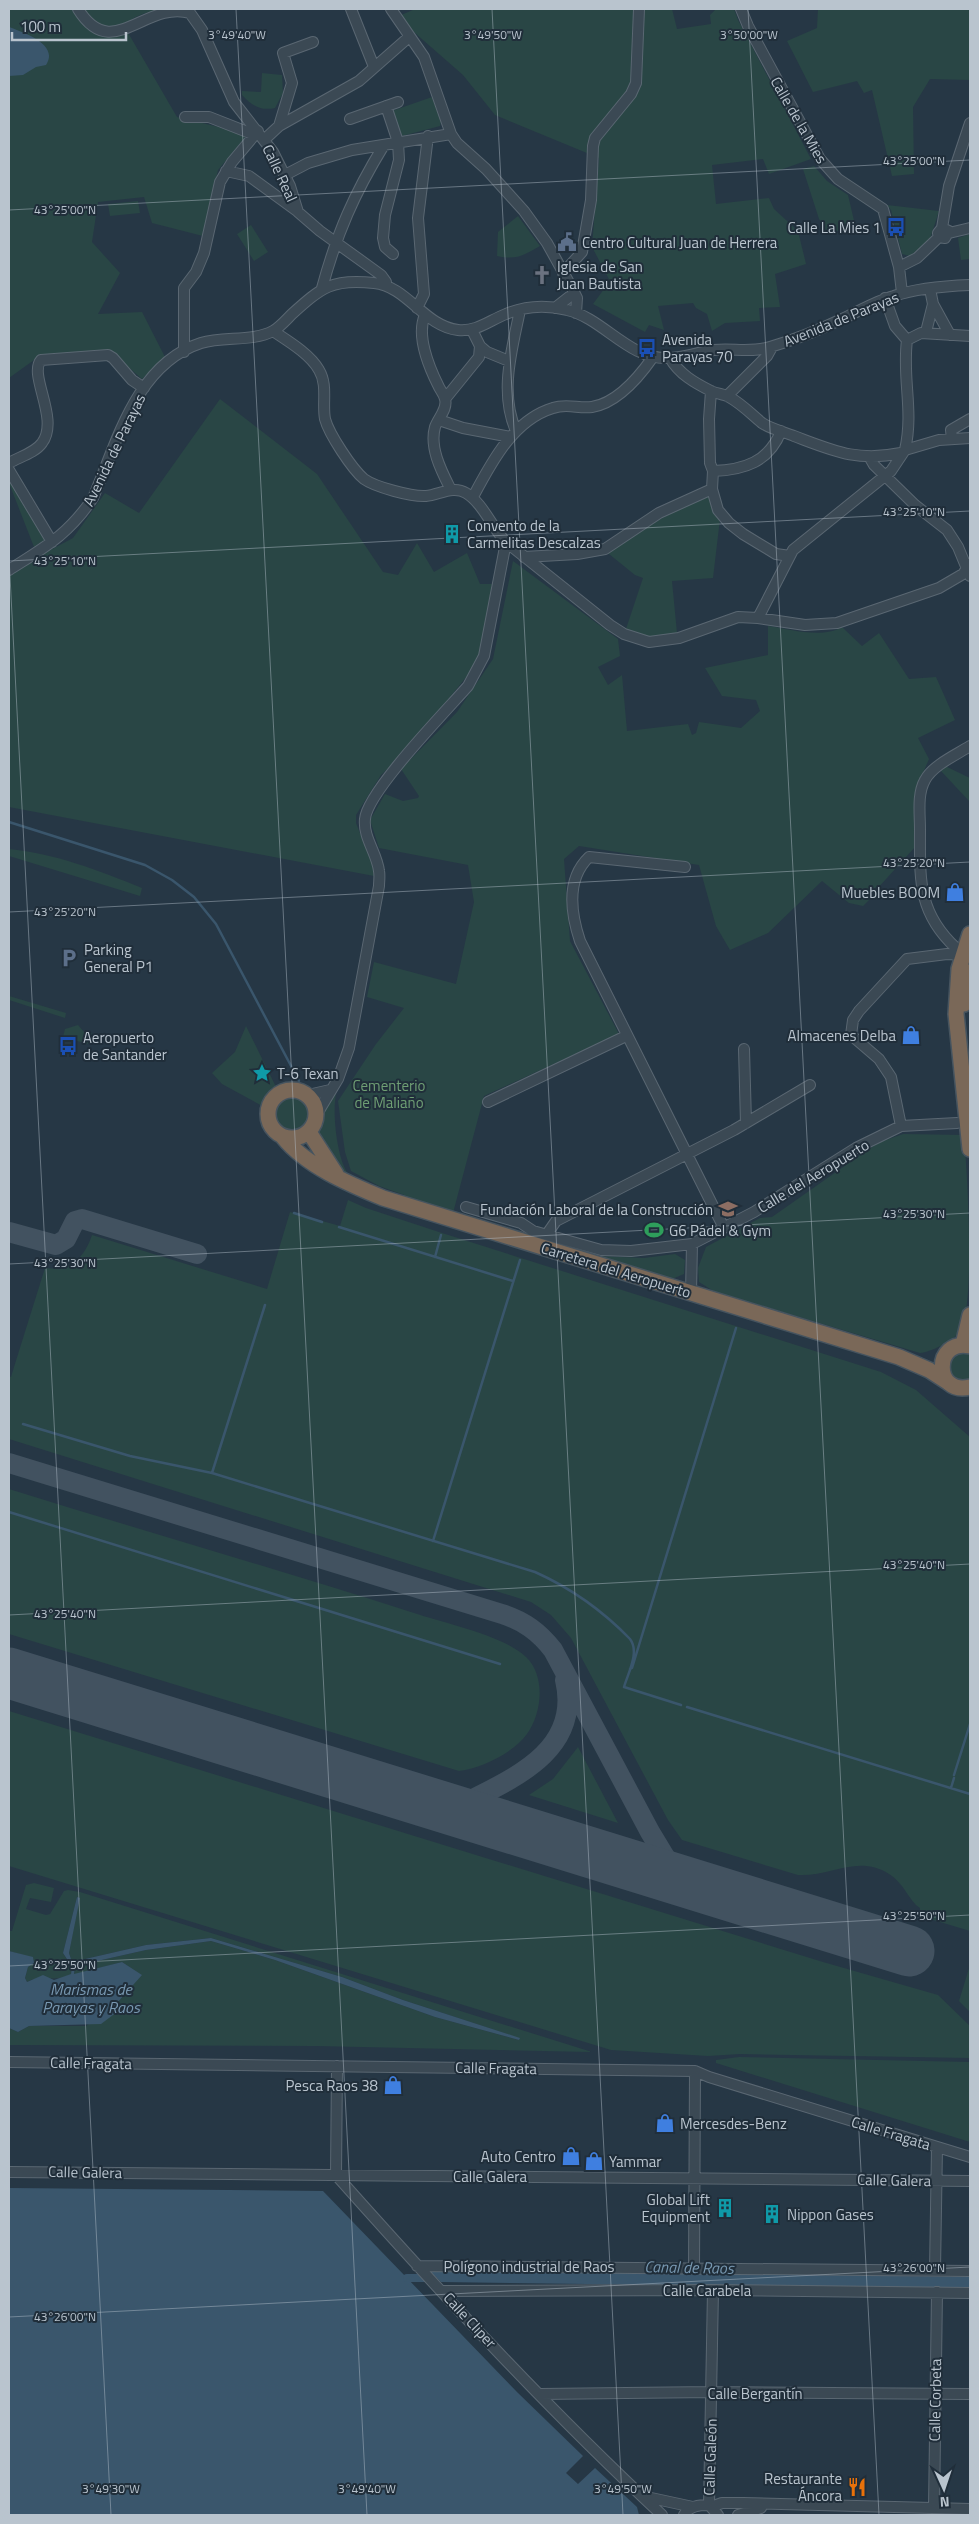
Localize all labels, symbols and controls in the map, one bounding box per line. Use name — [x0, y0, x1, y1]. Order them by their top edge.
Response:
scale bar — [12, 10, 126, 42]
text: 100 m — [20, 15, 61, 38]
text: 3°49'40"W — [208, 25, 266, 44]
text: 3°49'50"W — [464, 25, 522, 44]
text: 3°50'00"W — [720, 25, 778, 44]
street label: Calle de la Mies — [765, 72, 833, 168]
street label: Calle Real — [257, 140, 303, 206]
text: 43°25'00"N — [883, 151, 945, 170]
text: 43°25'00"N — [34, 200, 96, 219]
place label: Calle La Mies 1 — [787, 216, 881, 239]
bus stop icon: Calle La Mies 1 — [885, 216, 907, 238]
public building icon: Centro Cultural Juan de Herrera — [556, 231, 578, 253]
place label: Centro Cultural Juan de Herrera — [582, 231, 778, 254]
place label: Iglesia de San Juan Bautista — [557, 255, 643, 295]
church icon: Iglesia de San Juan Bautista — [531, 264, 553, 286]
street label: Avenida de Parayas — [780, 285, 902, 353]
place label: Avenida Parayas 70 — [662, 328, 733, 368]
bus stop icon: Avenida Parayas 70 — [636, 337, 658, 359]
street label: Avenida de Parayas — [77, 390, 151, 510]
text: 43°25'10"N — [883, 502, 945, 521]
place label: Convento de la Carmelitas Descalzas — [467, 514, 601, 554]
building icon: Convento de la Carmelitas Descalzas — [441, 523, 463, 545]
text: 43°25'10"N — [34, 551, 96, 570]
text: 43°25'20"N — [883, 853, 945, 872]
place label: Muebles BOOM — [841, 881, 940, 904]
shop icon: Muebles BOOM — [944, 881, 966, 903]
text: 43°25'20"N — [34, 902, 96, 921]
place label: Parking General P1 — [84, 938, 153, 978]
parking icon: Parking General P1 — [58, 947, 80, 969]
place label: Almacenes Delba — [787, 1024, 896, 1047]
shop icon: Almacenes Delba — [900, 1024, 922, 1046]
place label: Aeropuerto de Santander — [83, 1026, 167, 1066]
bus stop icon: Aeropuerto de Santander — [57, 1035, 79, 1057]
place icon: T-6 Texan — [251, 1062, 273, 1084]
place label: T-6 Texan — [277, 1062, 339, 1085]
park label: Cementerio de Maliaño — [353, 1074, 426, 1114]
street label: Calle del Aeropuerto — [753, 1133, 873, 1219]
place label: Fundación Laboral de la Construcción — [480, 1198, 713, 1221]
school or university icon: Fundación Laboral de la Construcción — [717, 1198, 739, 1220]
text: 43°25'30"N — [883, 1204, 945, 1223]
sports icon: G6 Pádel & Gym — [643, 1219, 665, 1241]
place label: G6 Pádel & Gym — [669, 1219, 771, 1242]
street label: Carretera del Aeropuerto — [538, 1236, 694, 1304]
text: 43°25'30"N — [34, 1253, 96, 1272]
text: 43°25'40"N — [883, 1555, 945, 1574]
text: 43°25'40"N — [34, 1604, 96, 1623]
text: 43°25'50"N — [883, 1906, 945, 1925]
text: 43°25'50"N — [34, 1955, 96, 1974]
water label: Marismas de Parayas y Raos — [42, 1977, 141, 2019]
street label: Calle Fragata — [50, 2051, 133, 2075]
street label: Calle Fragata — [455, 2056, 538, 2080]
place label: Pesca Raos 38 — [286, 2074, 378, 2097]
shop icon: Pesca Raos 38 — [382, 2074, 404, 2096]
street label: Calle Fragata — [849, 2110, 934, 2156]
shop icon: Mercesdes-Benz — [654, 2112, 676, 2134]
place label: Mercesdes-Benz — [680, 2112, 787, 2135]
place label: Auto Centro — [481, 2145, 556, 2168]
shop icon: Auto Centro — [560, 2145, 582, 2167]
shop icon: Yammar — [583, 2150, 605, 2172]
place label: Yammar — [609, 2150, 661, 2173]
street label: Calle Galera — [48, 2160, 123, 2184]
street label: Calle Galera — [453, 2165, 527, 2188]
street label: Calle Galera — [857, 2168, 932, 2192]
place label: Global Lift Equipment — [641, 2188, 711, 2228]
building icon: Global Lift Equipment — [714, 2197, 736, 2219]
building icon: Nippon Gases — [761, 2203, 783, 2225]
place label: Nippon Gases — [787, 2203, 874, 2226]
water label: Canal de Raos — [644, 2254, 735, 2280]
street label: Polígono industrial de Raos — [443, 2255, 615, 2278]
text: 43°26'00"N — [883, 2258, 945, 2277]
street label: Calle Carabela — [663, 2279, 752, 2302]
street label: Calle Cliper — [438, 2287, 502, 2353]
text: 43°26'00"N — [34, 2307, 96, 2326]
street label: Calle Corbeta — [923, 2358, 947, 2442]
street label: Calle Bergantín — [707, 2382, 803, 2405]
street label: Calle Galeón — [697, 2418, 723, 2496]
north arrow — [919, 2464, 969, 2514]
place label: Restaurante Áncora — [764, 2467, 842, 2507]
restaurant icon: Restaurante Áncora — [846, 2476, 868, 2498]
text: 3°49'30"W — [82, 2479, 140, 2498]
text: 3°49'40"W — [338, 2479, 396, 2498]
text: 3°49'50"W — [594, 2479, 652, 2498]
text: N — [939, 2492, 950, 2513]

